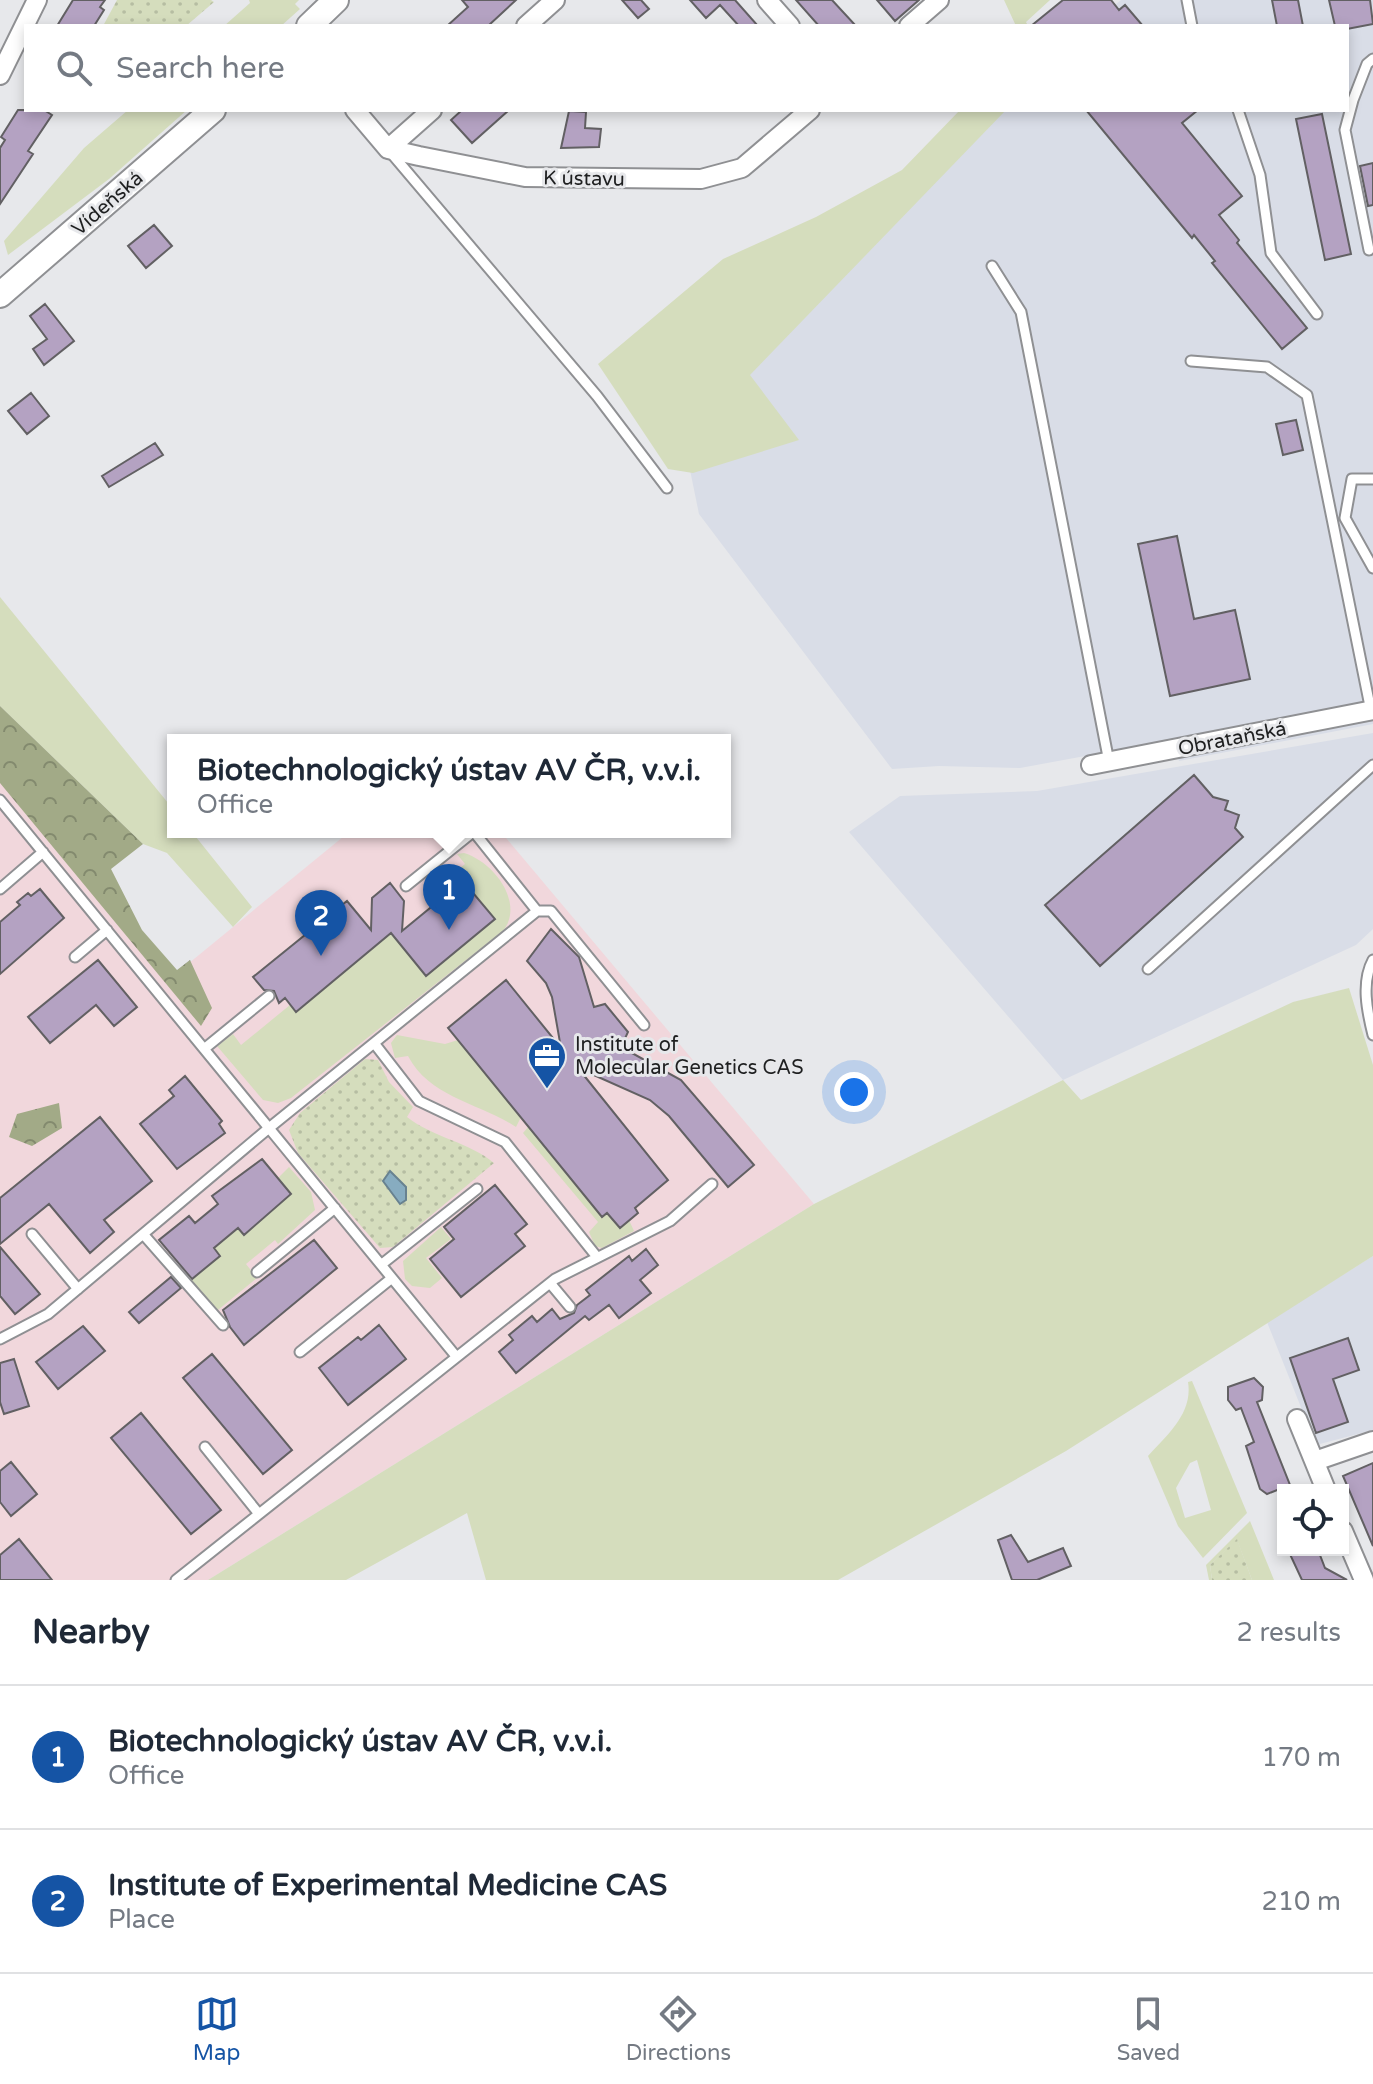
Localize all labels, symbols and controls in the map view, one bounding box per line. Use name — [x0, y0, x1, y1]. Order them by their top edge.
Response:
search box — [24, 24, 1349, 112]
icon: search — [52, 46, 96, 90]
text: Search here — [116, 50, 285, 87]
street label: Vídeňská — [67, 166, 148, 241]
street label: K ústavu — [543, 166, 625, 192]
street label: Obrataňská — [1176, 717, 1288, 761]
popup — [167, 734, 731, 838]
text: Biotechnologický ústav AV ČR, v.v.i. — [197, 752, 701, 789]
text: Office — [197, 789, 273, 820]
pin: 1 — [423, 864, 475, 930]
pin: 2 — [295, 890, 347, 956]
place label: Institute of Molecular Genetics CAS — [575, 1033, 804, 1080]
office icon: Institute of Molecular Genetics CAS — [526, 1035, 568, 1090]
your location — [834, 1072, 874, 1112]
map controls — [1277, 1484, 1349, 1556]
button: locate — [1277, 1484, 1349, 1556]
text: Nearby — [32, 1612, 150, 1653]
text: 2 results — [1236, 1617, 1341, 1648]
text: Biotechnologický ústav AV ČR, v.v.i. — [108, 1723, 612, 1760]
text: 1 — [50, 1742, 66, 1773]
text: 170 m — [1261, 1742, 1341, 1773]
text: Office — [108, 1760, 184, 1791]
text: Institute of Experimental Medicine CAS — [108, 1867, 667, 1904]
text: 2 — [50, 1886, 66, 1917]
text: 210 m — [1261, 1886, 1341, 1917]
text: Place — [108, 1904, 175, 1935]
tab: Map — [193, 1992, 240, 2066]
tab: Directions — [626, 1992, 731, 2066]
tab: Saved — [1117, 1992, 1180, 2066]

